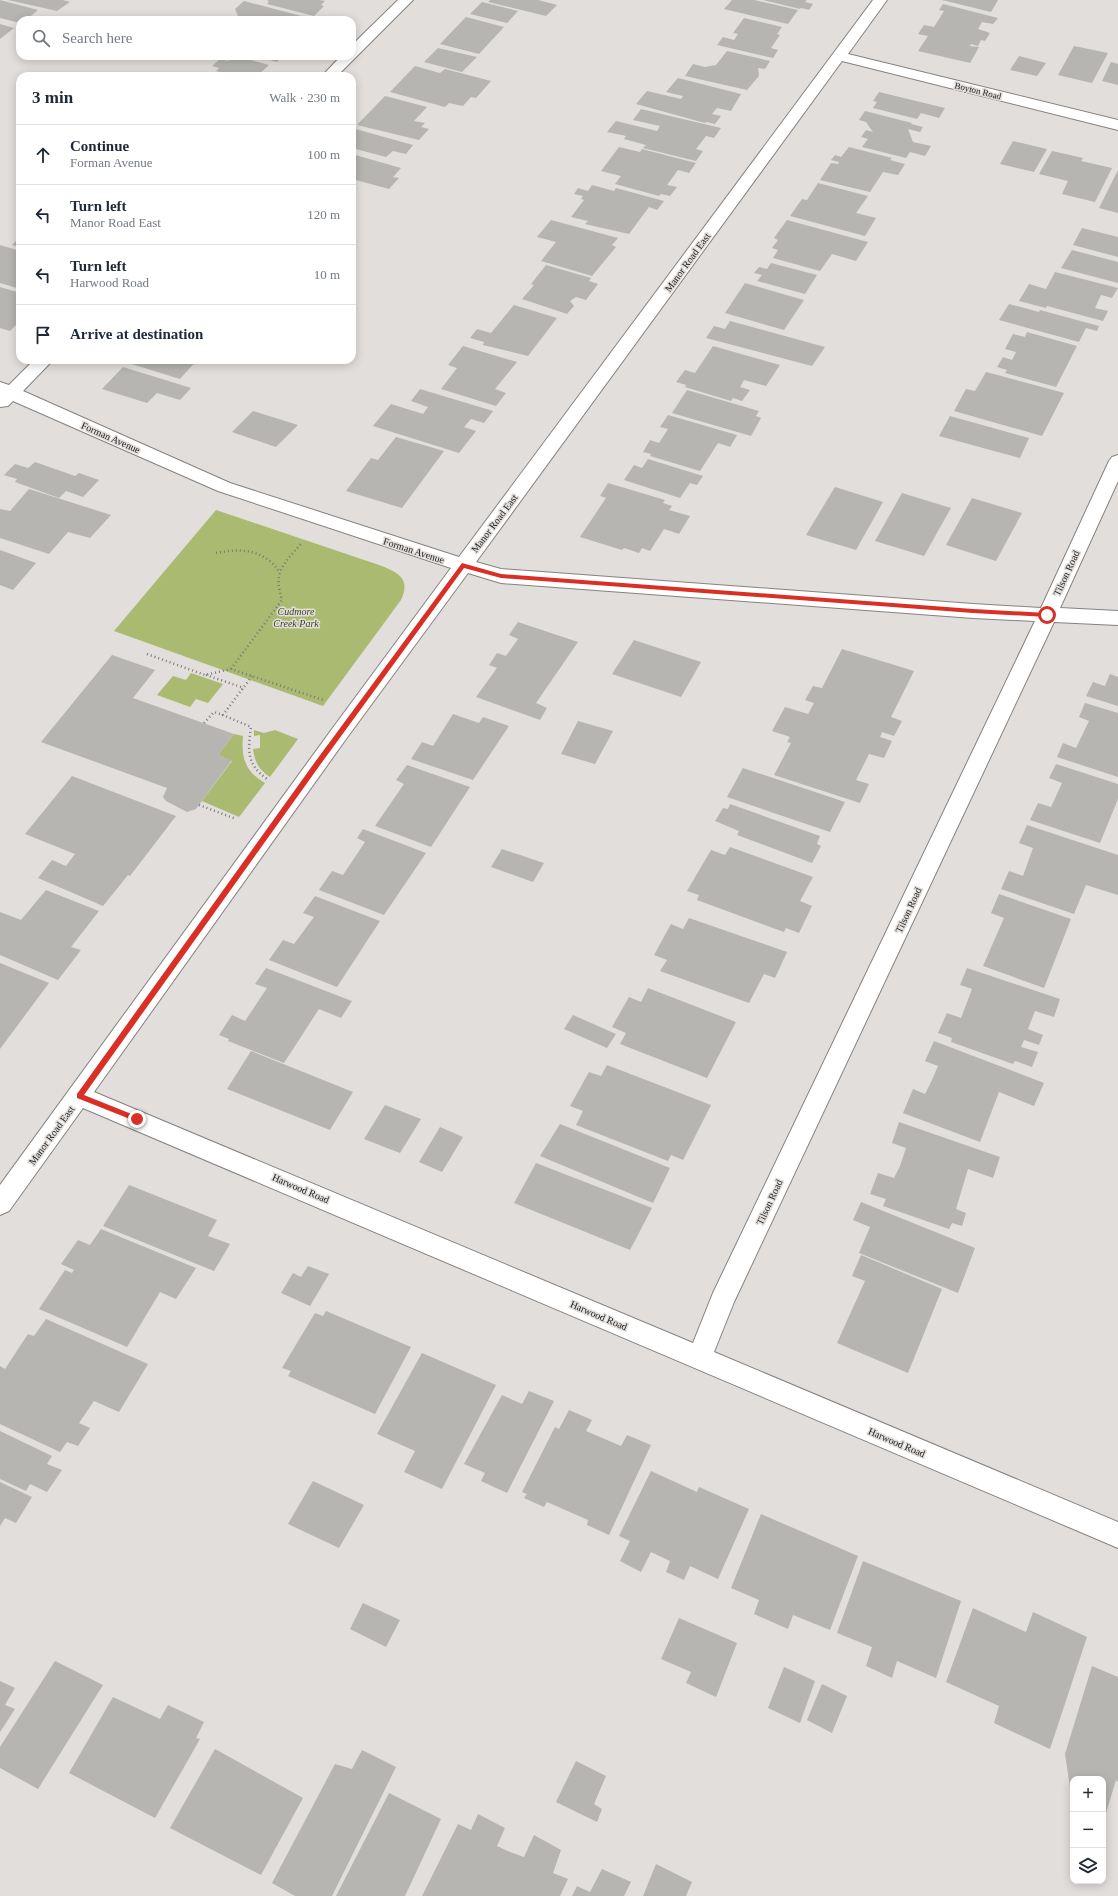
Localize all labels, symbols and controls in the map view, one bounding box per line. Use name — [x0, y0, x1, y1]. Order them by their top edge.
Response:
search box — [16, 16, 356, 60]
icon: search — [30, 27, 52, 49]
text: Search here — [62, 30, 132, 46]
street label: Boyton Road — [954, 80, 1003, 102]
text: 3 min — [32, 88, 73, 107]
text: Walk · 230 m — [269, 90, 340, 105]
text: Continue — [70, 138, 129, 154]
icon: ahead — [32, 144, 54, 166]
text: 100 m — [307, 147, 340, 162]
text: Forman Avenue — [70, 155, 152, 170]
text: Turn left — [70, 198, 127, 214]
icon: left — [32, 204, 54, 226]
text: 120 m — [307, 207, 340, 222]
text: Manor Road East — [70, 215, 161, 230]
street label: Manor Road East — [662, 231, 713, 294]
text: Turn left — [70, 258, 127, 274]
icon: left — [32, 264, 54, 286]
text: 10 m — [314, 267, 340, 282]
text: Harwood Road — [70, 275, 149, 290]
icon: arrive — [32, 324, 54, 346]
text: Arrive at destination — [70, 326, 203, 342]
street label: Forman Avenue — [80, 420, 143, 456]
street label: Manor Road East — [469, 492, 520, 555]
street label: Forman Avenue — [382, 535, 446, 566]
street label: Tilson Road — [1051, 549, 1082, 598]
park label: Cudmore Creek Park — [273, 606, 319, 629]
route start — [1038, 606, 1056, 624]
street label: Tilson Road — [893, 886, 924, 935]
street label: Manor Road East — [26, 1104, 77, 1167]
route end — [128, 1110, 146, 1128]
street label: Harwood Road — [271, 1172, 331, 1205]
street label: Tilson Road — [754, 1178, 785, 1227]
street label: Harwood Road — [569, 1299, 629, 1332]
street label: Harwood Road — [867, 1426, 927, 1459]
map controls — [1070, 1776, 1106, 1884]
button: + — [1070, 1776, 1106, 1812]
button: − — [1070, 1812, 1106, 1848]
button: layers — [1070, 1848, 1106, 1884]

